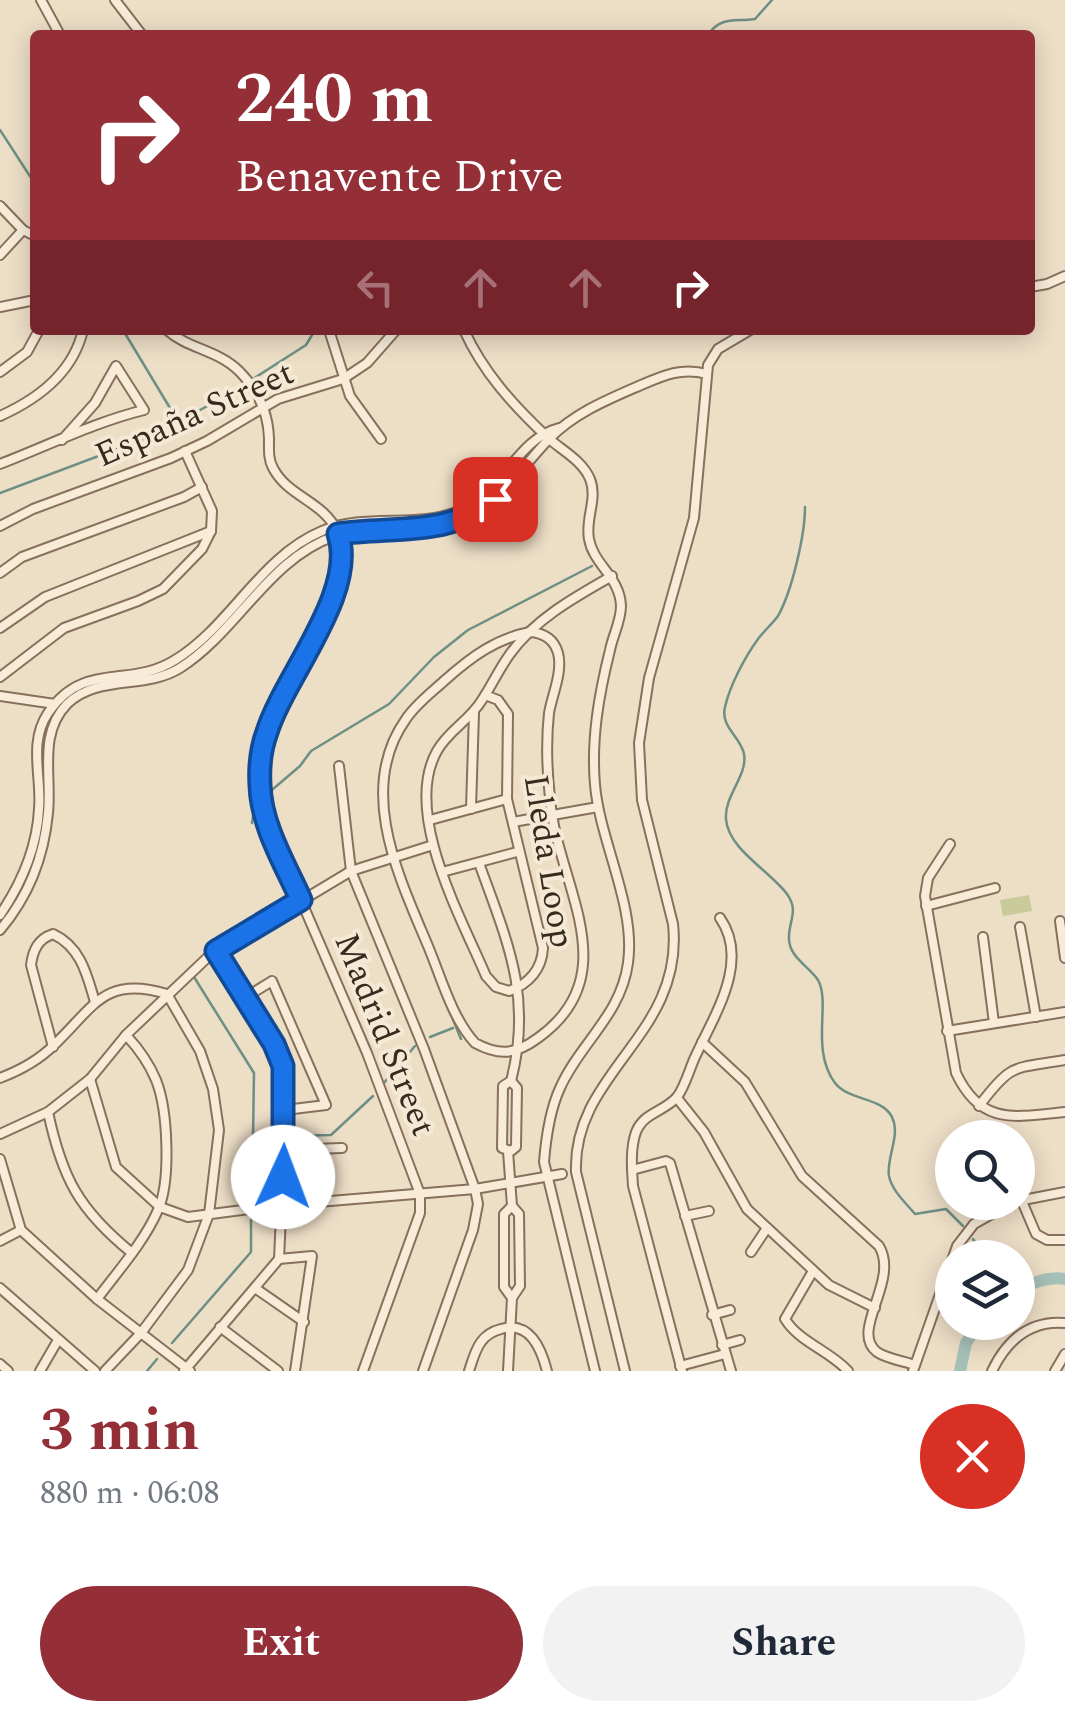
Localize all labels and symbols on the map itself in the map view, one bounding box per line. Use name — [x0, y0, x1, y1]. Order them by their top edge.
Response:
street label: España Street — [87, 347, 303, 482]
pin — [453, 457, 538, 542]
street label: Lleda Loop — [509, 771, 588, 952]
street label: Madrid Street — [320, 925, 449, 1144]
position arrow — [231, 1125, 335, 1229]

